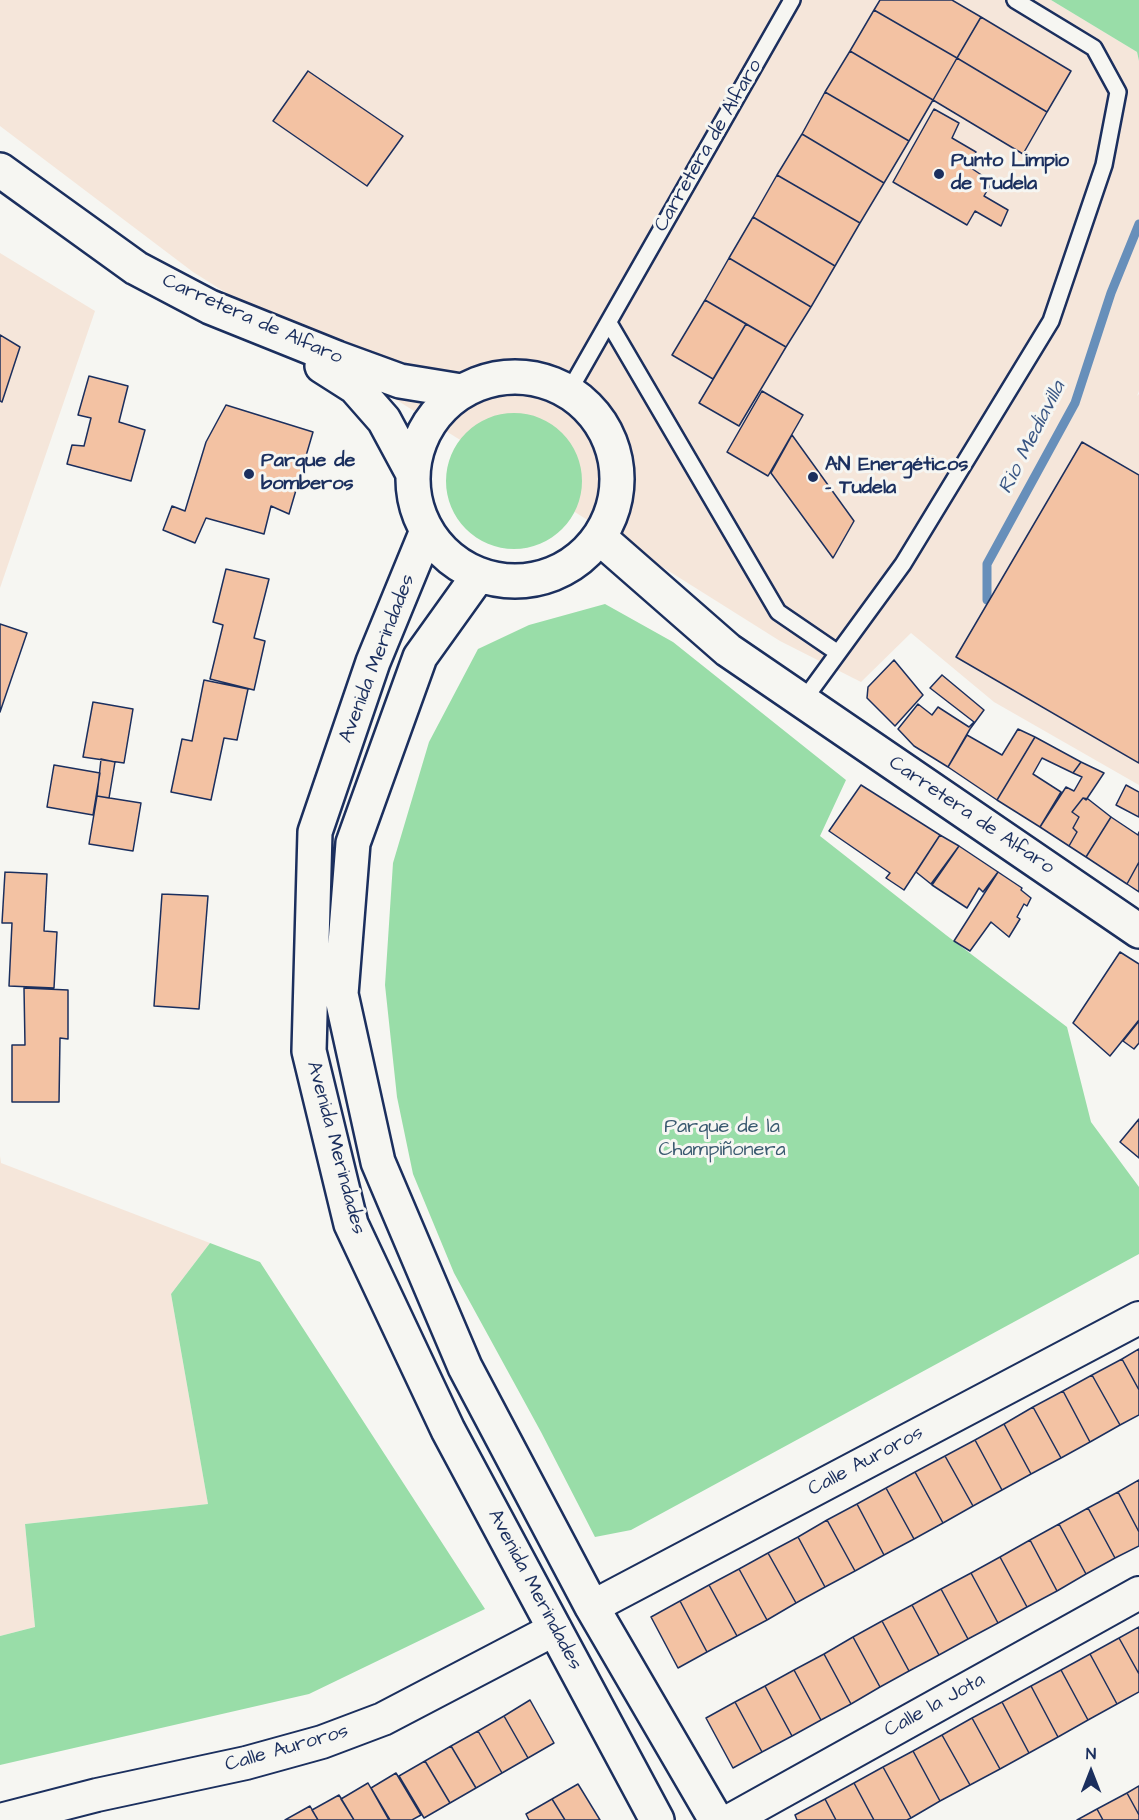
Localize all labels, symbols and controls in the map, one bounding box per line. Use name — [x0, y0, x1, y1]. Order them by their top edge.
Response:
street label: Carretera de Alfaro — [650, 56, 768, 236]
place label: Punto Limpio de Tudela — [951, 150, 1069, 197]
marker: Punto Limpio de Tudela — [932, 167, 946, 181]
street label: Carretera de Alfaro — [158, 269, 346, 371]
water label: Rio Mediavilla — [994, 377, 1072, 499]
place label: Parque de bomberos — [261, 450, 355, 497]
place label: AN Energéticos - Tudela — [825, 454, 968, 501]
marker: Parque de bomberos — [242, 467, 256, 481]
marker: AN Energéticos - Tudela — [806, 470, 820, 484]
street label: Avenida Merindades — [335, 571, 421, 747]
street label: Carretera de Alfaro — [884, 752, 1058, 880]
street label: Avenida Merindades — [300, 1059, 370, 1237]
park label: Parque de la Champiñonera — [658, 1116, 786, 1163]
street label: Calle Auroros — [804, 1422, 928, 1502]
street label: Avenida Merindades — [482, 1506, 586, 1674]
street label: Calle la Jota — [881, 1669, 989, 1743]
street label: Calle Auroros — [223, 1720, 351, 1778]
north arrow — [1061, 1742, 1121, 1802]
text: N — [1086, 1743, 1096, 1765]

